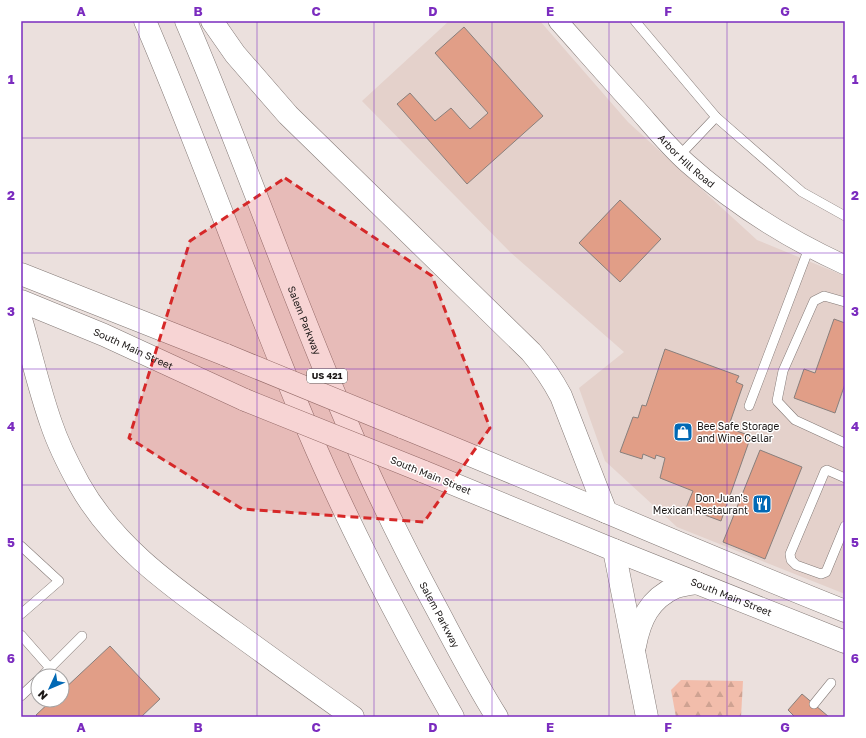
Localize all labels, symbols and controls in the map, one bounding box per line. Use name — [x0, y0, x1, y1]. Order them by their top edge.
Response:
text: A — [76, 3, 86, 19]
text: B — [193, 3, 203, 19]
text: C — [311, 3, 321, 19]
text: D — [428, 3, 438, 19]
text: E — [546, 3, 554, 19]
text: F — [664, 3, 672, 19]
text: G — [780, 3, 790, 19]
text: 1 — [8, 71, 15, 87]
text: 1 — [852, 71, 859, 87]
street label: Arbor Hill Road — [656, 132, 717, 190]
text: 2 — [7, 187, 15, 203]
text: 2 — [851, 187, 859, 203]
street label: Salem Parkway — [286, 284, 324, 357]
text: 3 — [7, 303, 15, 319]
text: 3 — [851, 303, 859, 319]
street label: South Main Street — [92, 325, 175, 372]
road number: US 421 — [307, 369, 347, 383]
text: 4 — [7, 418, 15, 434]
text: 4 — [851, 418, 859, 434]
place label: Bee Safe Storage and Wine Cellar — [697, 420, 779, 444]
shop icon: Bee Safe Storage and Wine Cellar — [672, 421, 694, 443]
street label: South Main Street — [389, 453, 473, 497]
place label: Don Juan's Mexican Restaurant — [653, 492, 748, 516]
restaurant icon: Don Juan's Mexican Restaurant — [751, 493, 773, 515]
text: 5 — [7, 534, 15, 550]
text: 5 — [851, 534, 859, 550]
street label: South Main Street — [689, 575, 774, 618]
street label: Salem Parkway — [417, 579, 462, 650]
text: 6 — [7, 650, 15, 666]
text: 6 — [851, 650, 859, 666]
north arrow — [30, 668, 70, 708]
text: N — [35, 688, 50, 703]
text: A — [76, 719, 86, 735]
text: B — [193, 719, 203, 735]
text: C — [311, 719, 321, 735]
text: D — [428, 719, 438, 735]
text: E — [546, 719, 554, 735]
text: F — [664, 719, 672, 735]
text: G — [780, 719, 790, 735]

